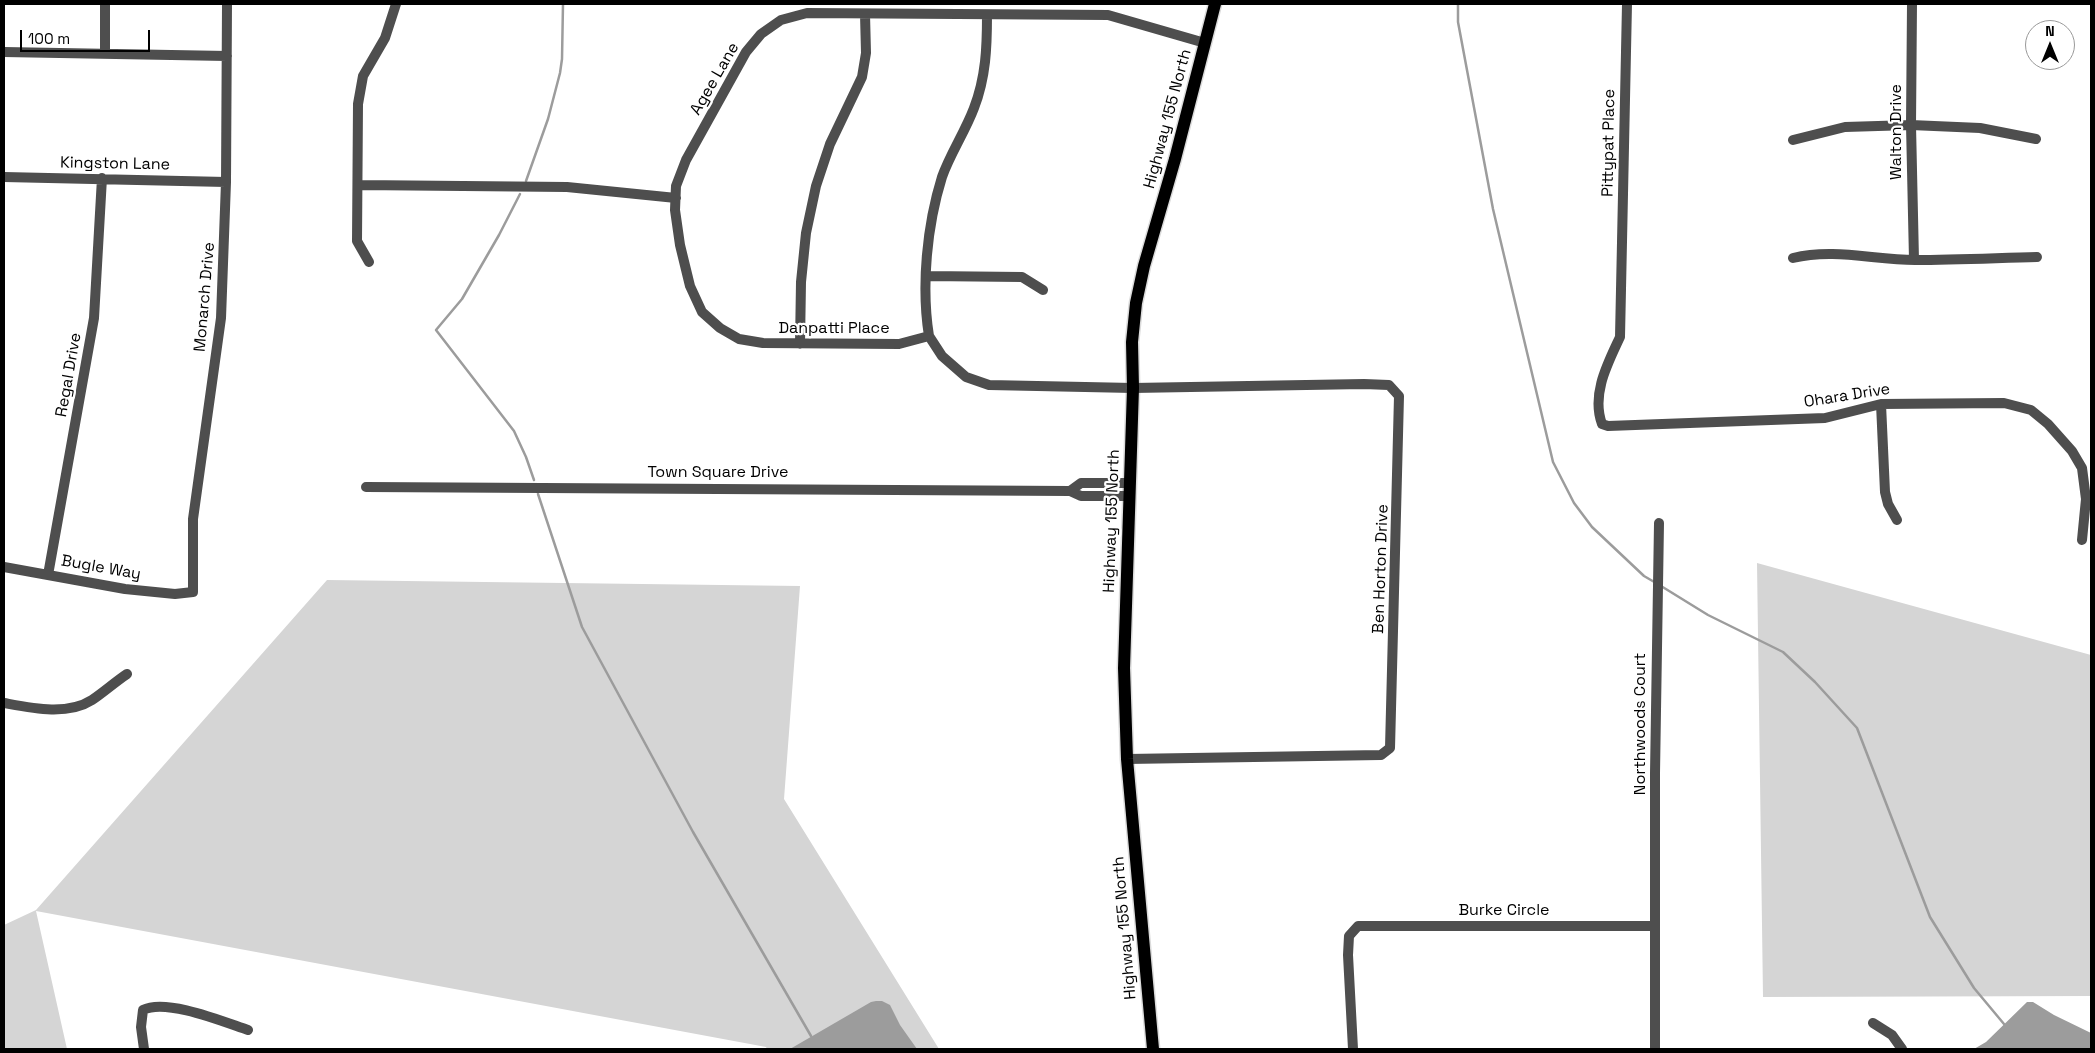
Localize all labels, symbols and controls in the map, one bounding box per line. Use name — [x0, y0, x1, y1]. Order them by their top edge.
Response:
scale bar — [22, 20, 152, 52]
north arrow — [2025, 20, 2075, 70]
text: N — [2045, 22, 2055, 40]
text: 100 m — [28, 29, 70, 48]
street label: Agee Lane — [687, 39, 743, 119]
street label: Highway 155 North — [1140, 47, 1196, 191]
street label: Walton Drive — [1887, 84, 1907, 180]
street label: Pittypat Place — [1598, 89, 1620, 197]
street label: Kingston Lane — [60, 153, 170, 175]
street label: Monarch Drive — [191, 241, 219, 353]
street label: Danpatti Place — [778, 319, 890, 339]
street label: Regal Drive — [52, 331, 86, 419]
street label: Ohara Drive — [1802, 380, 1892, 412]
street label: Highway 155 North — [1100, 449, 1124, 593]
street label: Town Square Drive — [647, 463, 789, 483]
street label: Ben Horton Drive — [1369, 504, 1393, 634]
street label: Bugle Way — [60, 552, 142, 584]
street label: Northwoods Court — [1631, 653, 1651, 795]
street label: Highway 155 North — [1109, 856, 1141, 1000]
street label: Burke Circle — [1458, 901, 1550, 921]

